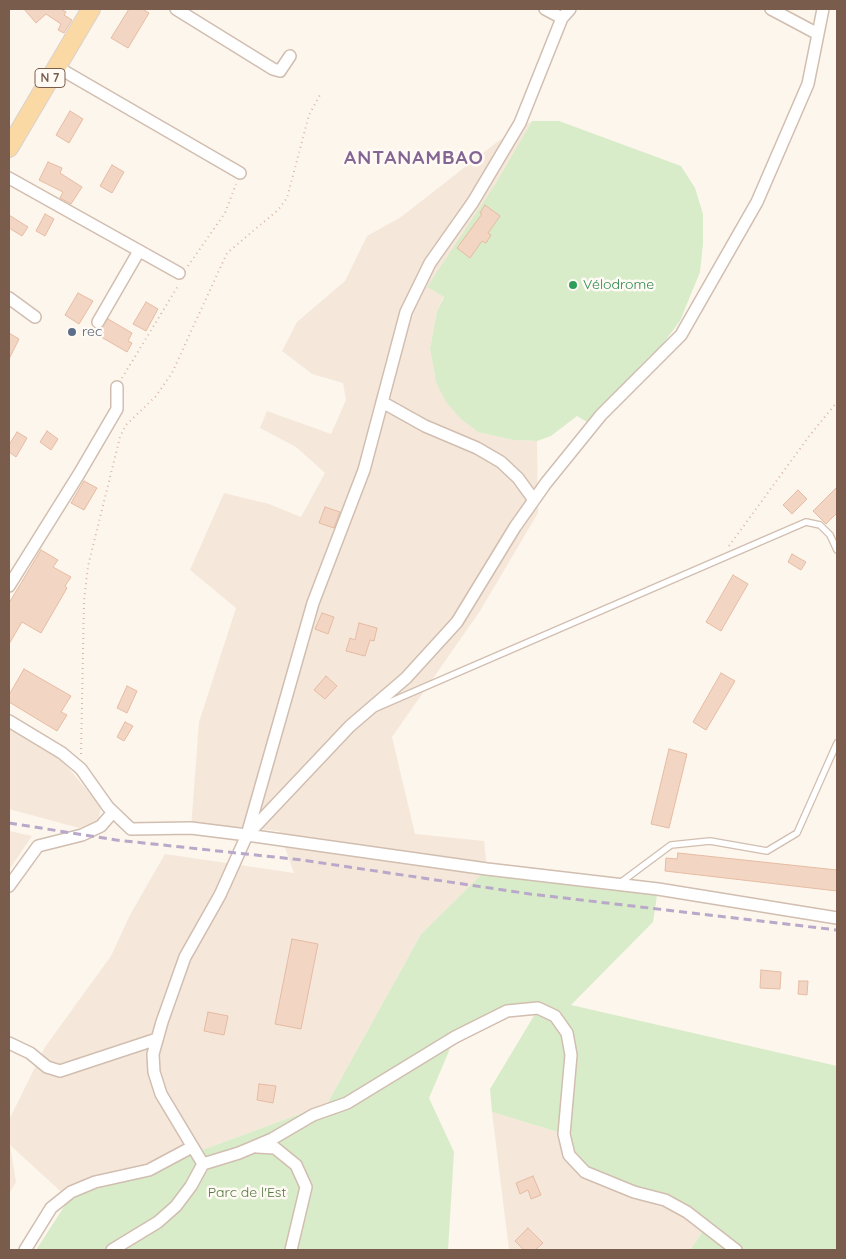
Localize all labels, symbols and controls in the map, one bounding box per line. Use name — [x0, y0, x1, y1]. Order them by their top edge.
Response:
road number: N 7 — [35, 68, 65, 88]
district label: ANTANAMBAO — [343, 147, 485, 169]
place label: Vélodrome — [583, 277, 654, 293]
marker: Vélodrome — [567, 279, 579, 291]
place label: rec — [82, 324, 102, 340]
marker: rec — [66, 326, 78, 338]
park label: Parc de l'Est — [208, 1185, 286, 1201]

